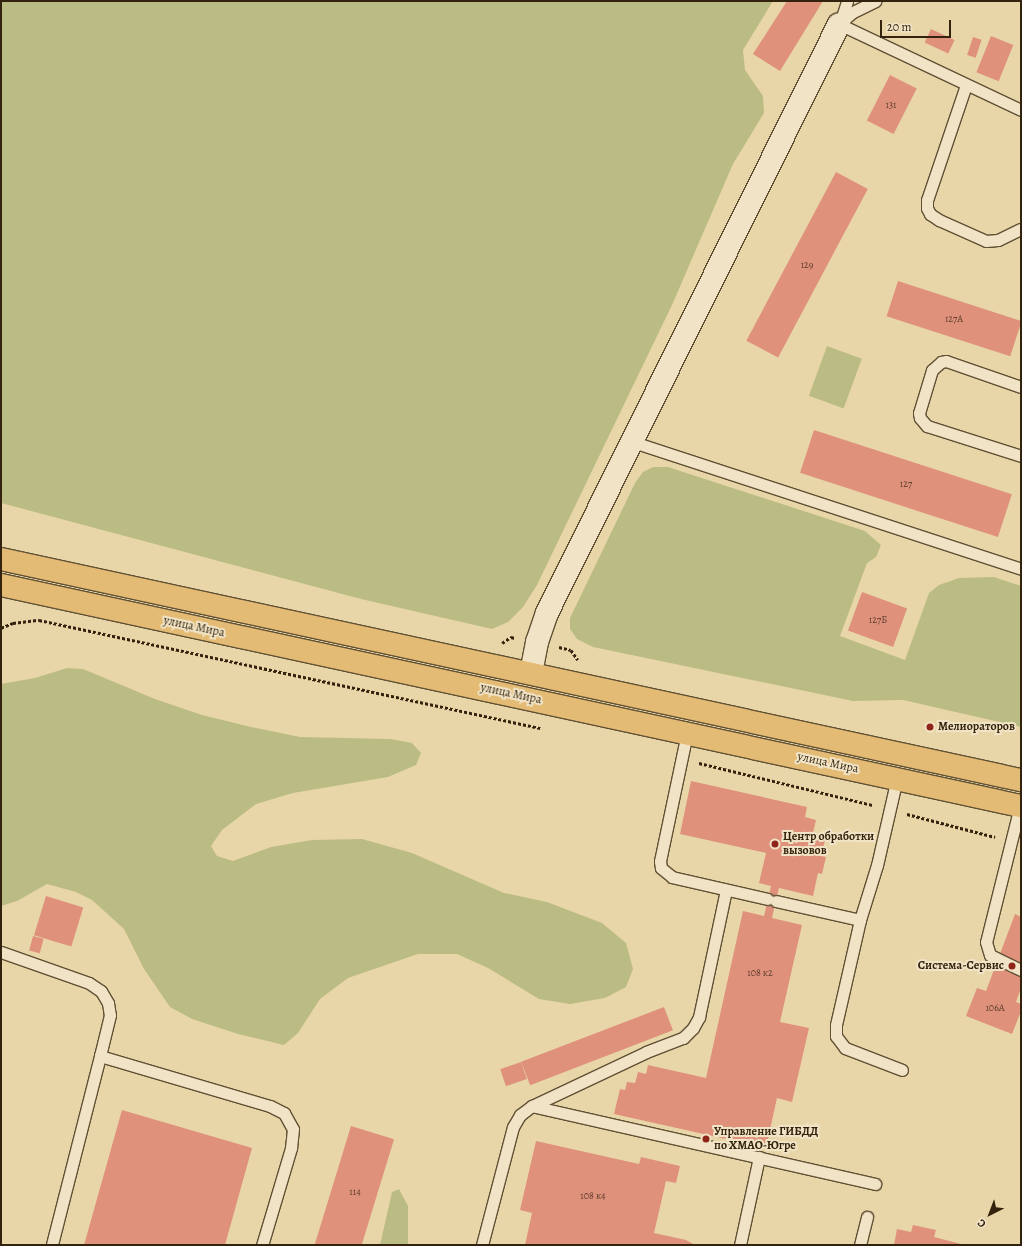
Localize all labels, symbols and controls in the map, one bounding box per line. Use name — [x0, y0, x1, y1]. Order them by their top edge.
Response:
scale bar — [882, 12, 953, 38]
text: 20 m — [887, 19, 911, 35]
house number: 131 — [886, 99, 896, 111]
house number: 129 — [801, 259, 813, 271]
house number: 127А — [945, 313, 963, 325]
house number: 127 — [900, 478, 912, 490]
street label: улица Мира — [162, 614, 226, 640]
house number: 127Б — [869, 614, 887, 626]
street label: улица Мира — [479, 681, 543, 707]
place label: Мелиораторов — [938, 720, 1015, 734]
marker: Мелиораторов — [925, 722, 935, 732]
street label: улица Мира — [796, 750, 860, 776]
place label: Центр обработки вызовов — [783, 830, 874, 858]
marker: Центр обработки вызовов — [770, 839, 780, 849]
place label: Система-Cервис — [918, 959, 1004, 973]
marker: Система-Cервис — [1007, 961, 1017, 971]
house number: 108 к2 — [747, 967, 773, 979]
house number: 106А — [985, 1002, 1005, 1014]
place label: Управление ГИБДД по ХМАО-Югре — [714, 1125, 818, 1153]
marker: Управление ГИБДД по ХМАО-Югре — [701, 1134, 711, 1144]
house number: 114 — [349, 1186, 361, 1198]
house number: 108 к4 — [580, 1190, 606, 1202]
north arrow — [970, 1194, 1010, 1234]
text: С — [974, 1215, 989, 1231]

